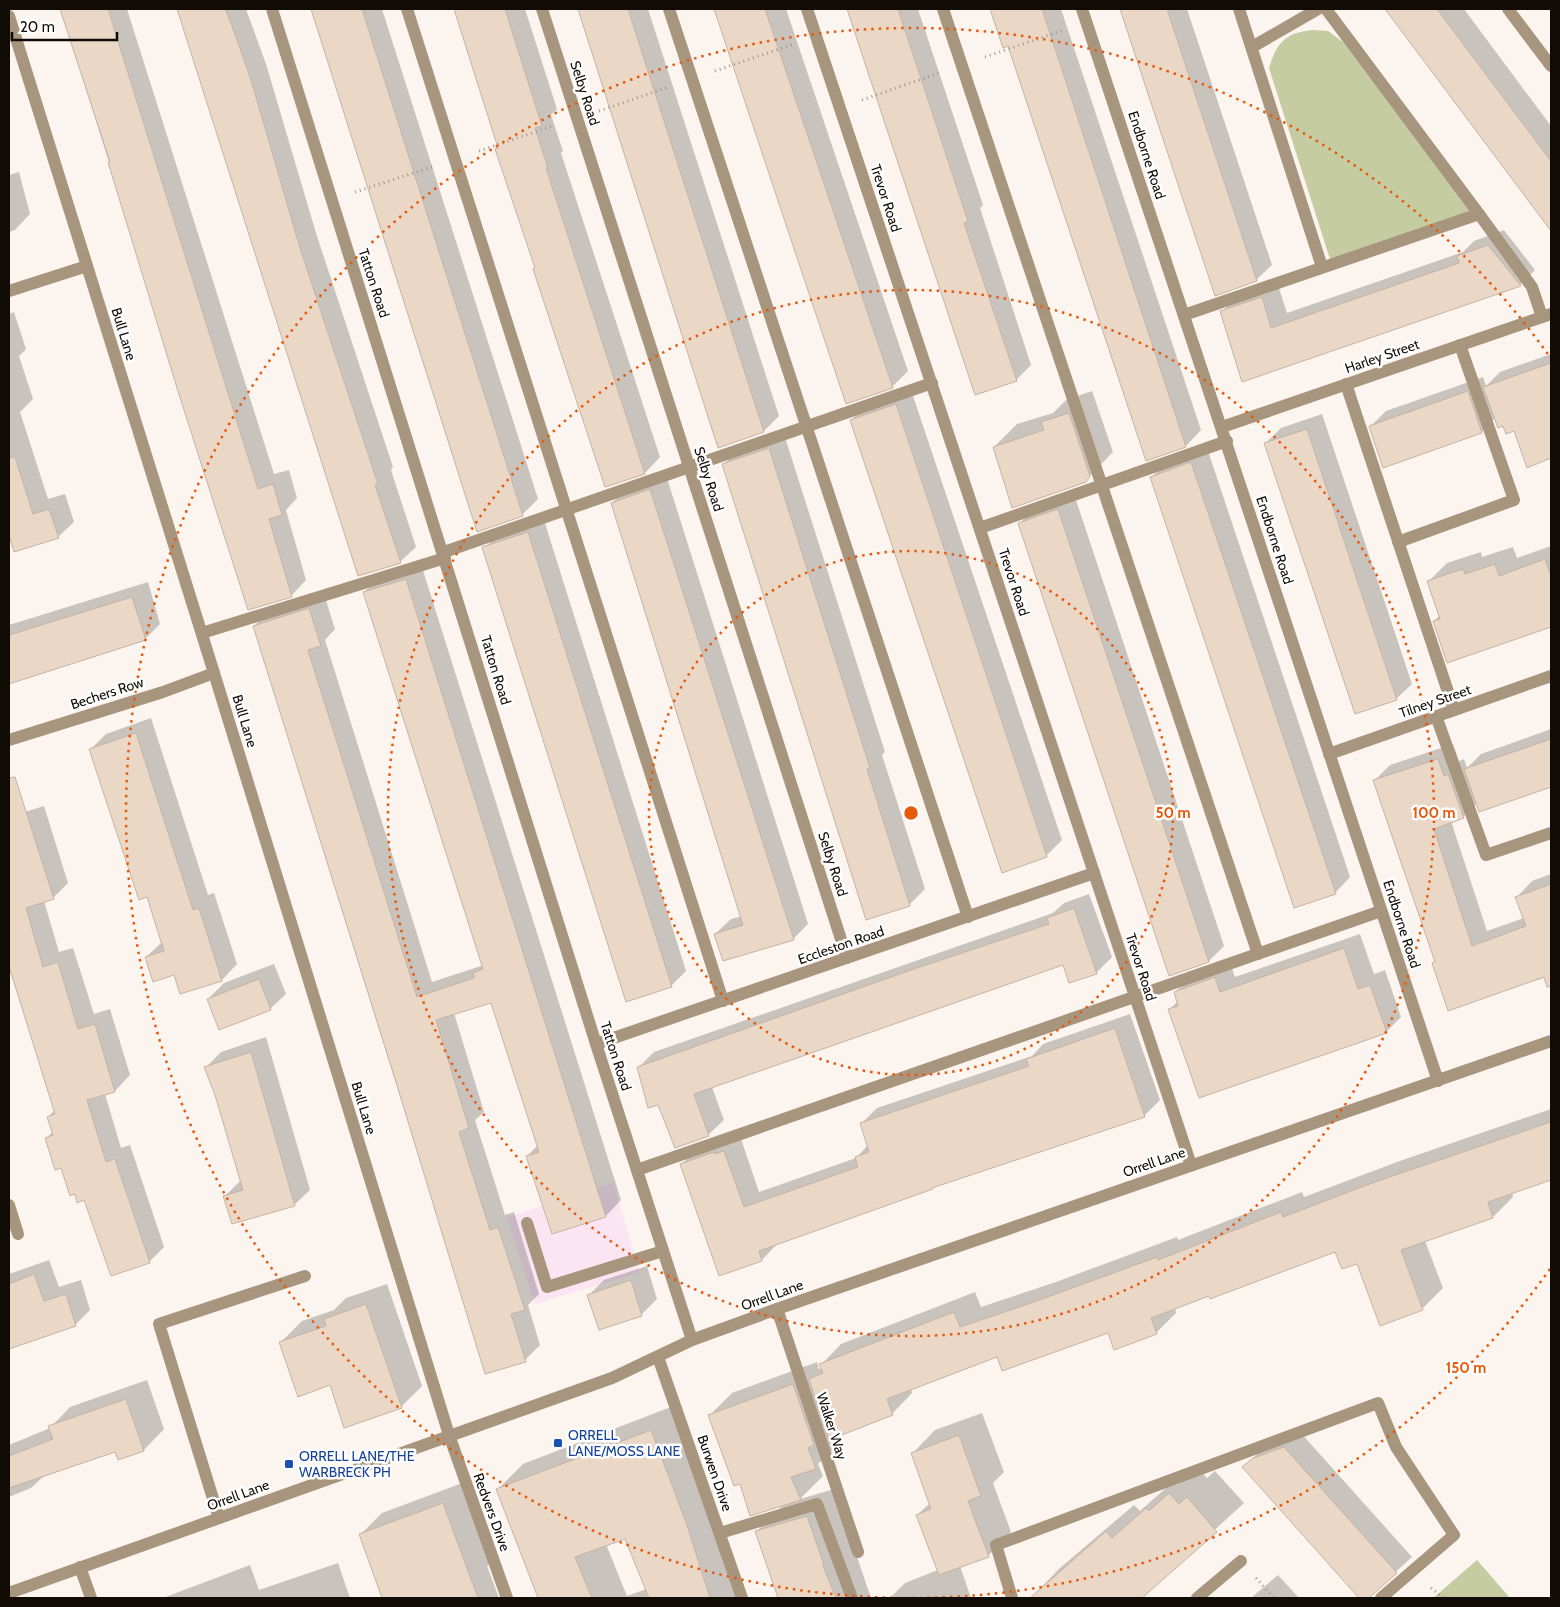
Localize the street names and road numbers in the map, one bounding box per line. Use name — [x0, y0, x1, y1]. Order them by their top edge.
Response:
street label: Selby Road — [566, 58, 604, 128]
street label: Endborne Road — [1124, 109, 1170, 201]
street label: Trevor Road — [867, 162, 905, 234]
street label: Tatton Road — [354, 246, 394, 320]
street label: Bull Lane — [107, 305, 141, 363]
street label: Harley Street — [1342, 335, 1422, 377]
street label: Selby Road — [690, 444, 728, 514]
street label: Endborne Road — [1252, 494, 1298, 586]
street label: Trevor Road — [995, 546, 1033, 618]
street label: Tatton Road — [477, 633, 515, 707]
street label: Bechers Row — [68, 673, 146, 713]
street label: Tilney Street — [1397, 680, 1474, 722]
street label: Bull Lane — [228, 692, 262, 750]
street label: Selby Road — [814, 829, 852, 899]
street label: Endborne Road — [1379, 878, 1425, 970]
street label: Eccleston Road — [795, 922, 887, 968]
street label: Trevor Road — [1122, 931, 1160, 1003]
street label: Tatton Road — [596, 1019, 636, 1093]
street label: Bull Lane — [347, 1079, 381, 1137]
street label: Orrell Lane — [1120, 1143, 1188, 1181]
street label: Orrell Lane — [738, 1275, 806, 1315]
street label: Walker Way — [813, 1390, 851, 1462]
street label: Burwen Drive — [694, 1432, 736, 1514]
street label: Redvers Drive — [470, 1470, 514, 1554]
street label: Orrell Lane — [204, 1475, 272, 1515]

